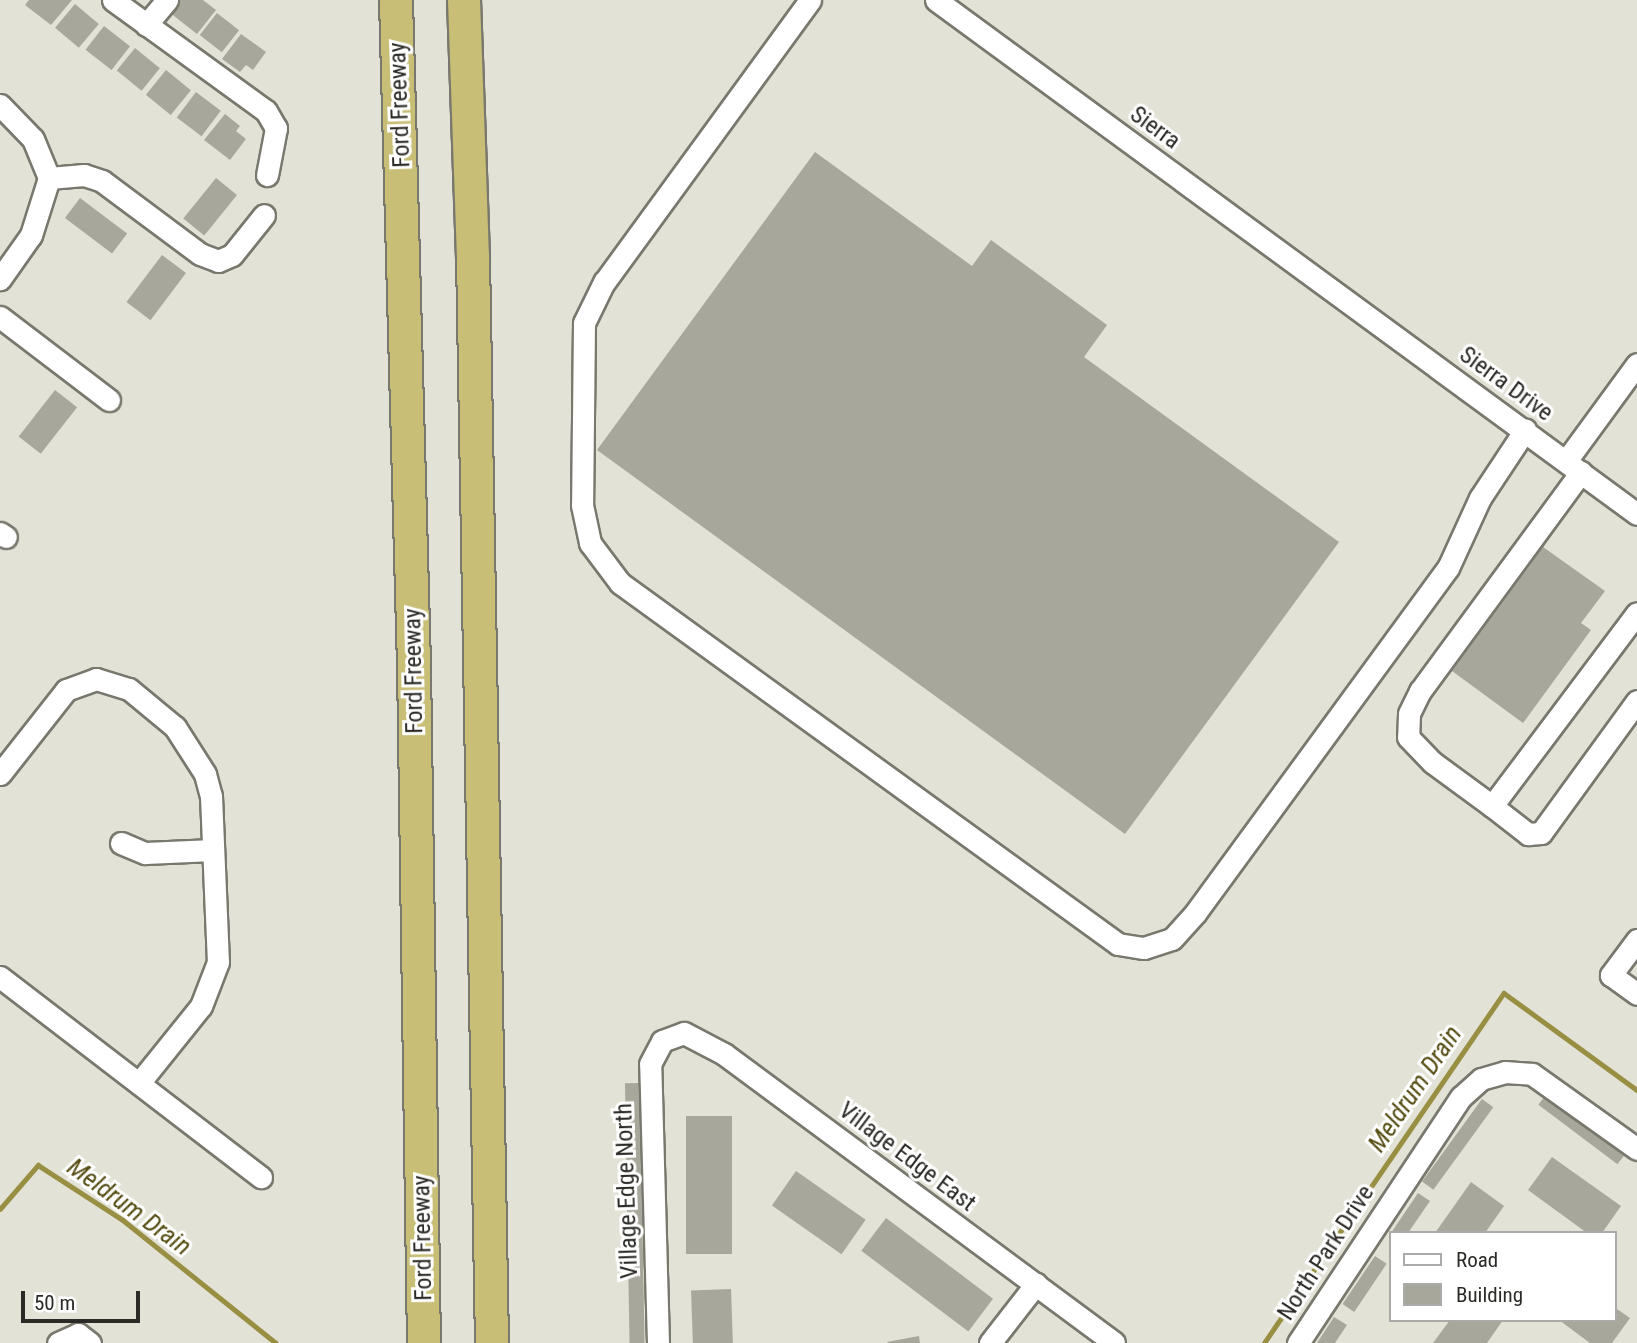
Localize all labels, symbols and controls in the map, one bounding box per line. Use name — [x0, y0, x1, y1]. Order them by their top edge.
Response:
street label: Ford Freeway — [383, 42, 417, 168]
street label: Sierra — [1124, 100, 1186, 156]
street label: Sierra Drive — [1454, 341, 1558, 427]
street label: Ford Freeway — [399, 608, 429, 734]
water label: Meldrum Drain — [1361, 1020, 1469, 1158]
street label: Village Edge East — [833, 1096, 981, 1218]
street label: Village Edge North — [610, 1103, 644, 1279]
water label: Meldrum Drain — [61, 1152, 197, 1262]
street label: Ford Freeway — [408, 1175, 438, 1301]
street label: North Park Drive — [1272, 1180, 1380, 1326]
legend — [1388, 1231, 1616, 1322]
text: Road — [1456, 1248, 1498, 1272]
scale bar — [24, 1276, 144, 1320]
text: Building — [1456, 1283, 1523, 1307]
text: 50 m — [34, 1291, 75, 1315]

